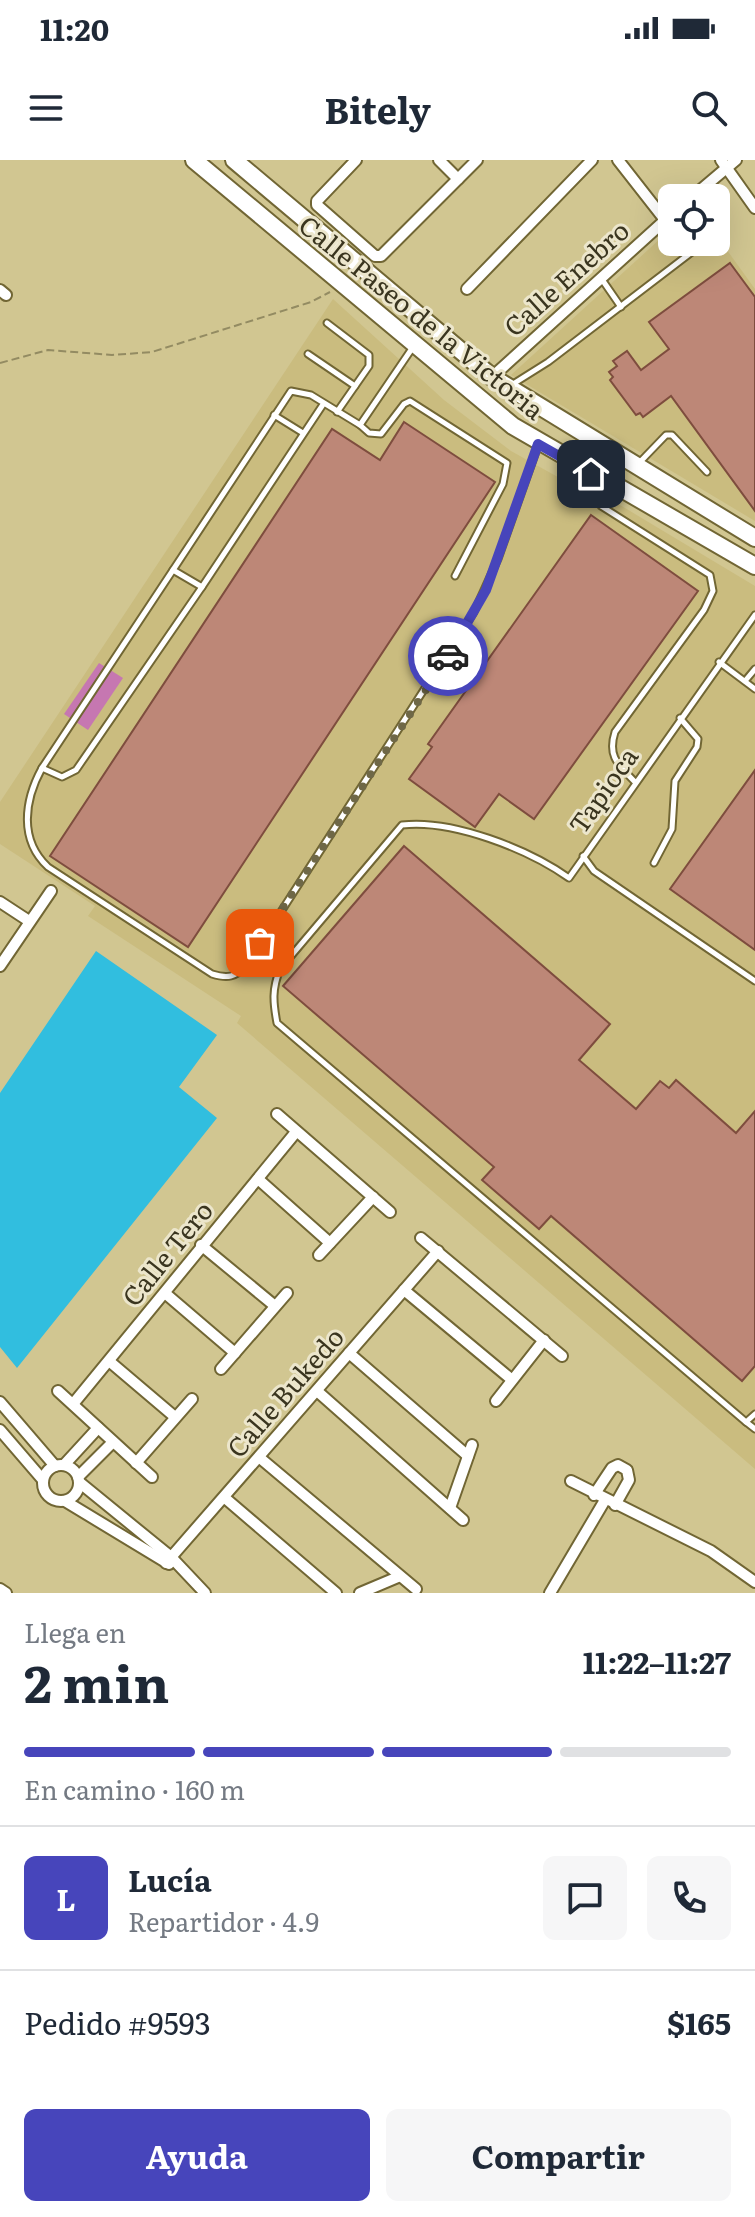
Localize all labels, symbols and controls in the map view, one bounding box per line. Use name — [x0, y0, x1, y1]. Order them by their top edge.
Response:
text: 11:20 — [40, 6, 109, 50]
text: Bitely — [324, 82, 431, 135]
icon: menu — [24, 86, 68, 130]
icon: search — [687, 86, 731, 130]
map controls — [658, 184, 730, 256]
button: locate — [658, 184, 730, 256]
street label: Calle Paseo de la Victoria — [291, 205, 554, 427]
street label: Calle Enebro — [494, 210, 637, 344]
pin — [557, 440, 625, 508]
icon: home — [569, 452, 613, 496]
courier — [408, 616, 488, 696]
icon: car — [426, 634, 470, 678]
street label: Tapioca — [558, 738, 646, 841]
pin — [226, 909, 294, 977]
icon: bag — [238, 921, 282, 965]
street label: Calle Tero — [111, 1191, 221, 1314]
street label: Calle Bukedo — [216, 1318, 352, 1465]
text: Llega en — [24, 1612, 126, 1651]
text: 11:22–11:27 — [583, 1639, 731, 1683]
text: 2 min — [24, 1642, 169, 1719]
text: En camino · 160 m — [24, 1769, 245, 1808]
button: chat — [543, 1856, 627, 1940]
button: phone — [647, 1856, 731, 1940]
text: Lucía — [128, 1857, 212, 1901]
text: L — [56, 1876, 76, 1920]
text: Repartidor · 4.9 — [128, 1901, 319, 1940]
text: Pedido #9593 — [24, 2000, 211, 2044]
text: $165 — [667, 2000, 731, 2044]
button: Ayuda — [24, 2109, 370, 2201]
button: Compartir — [386, 2109, 731, 2201]

